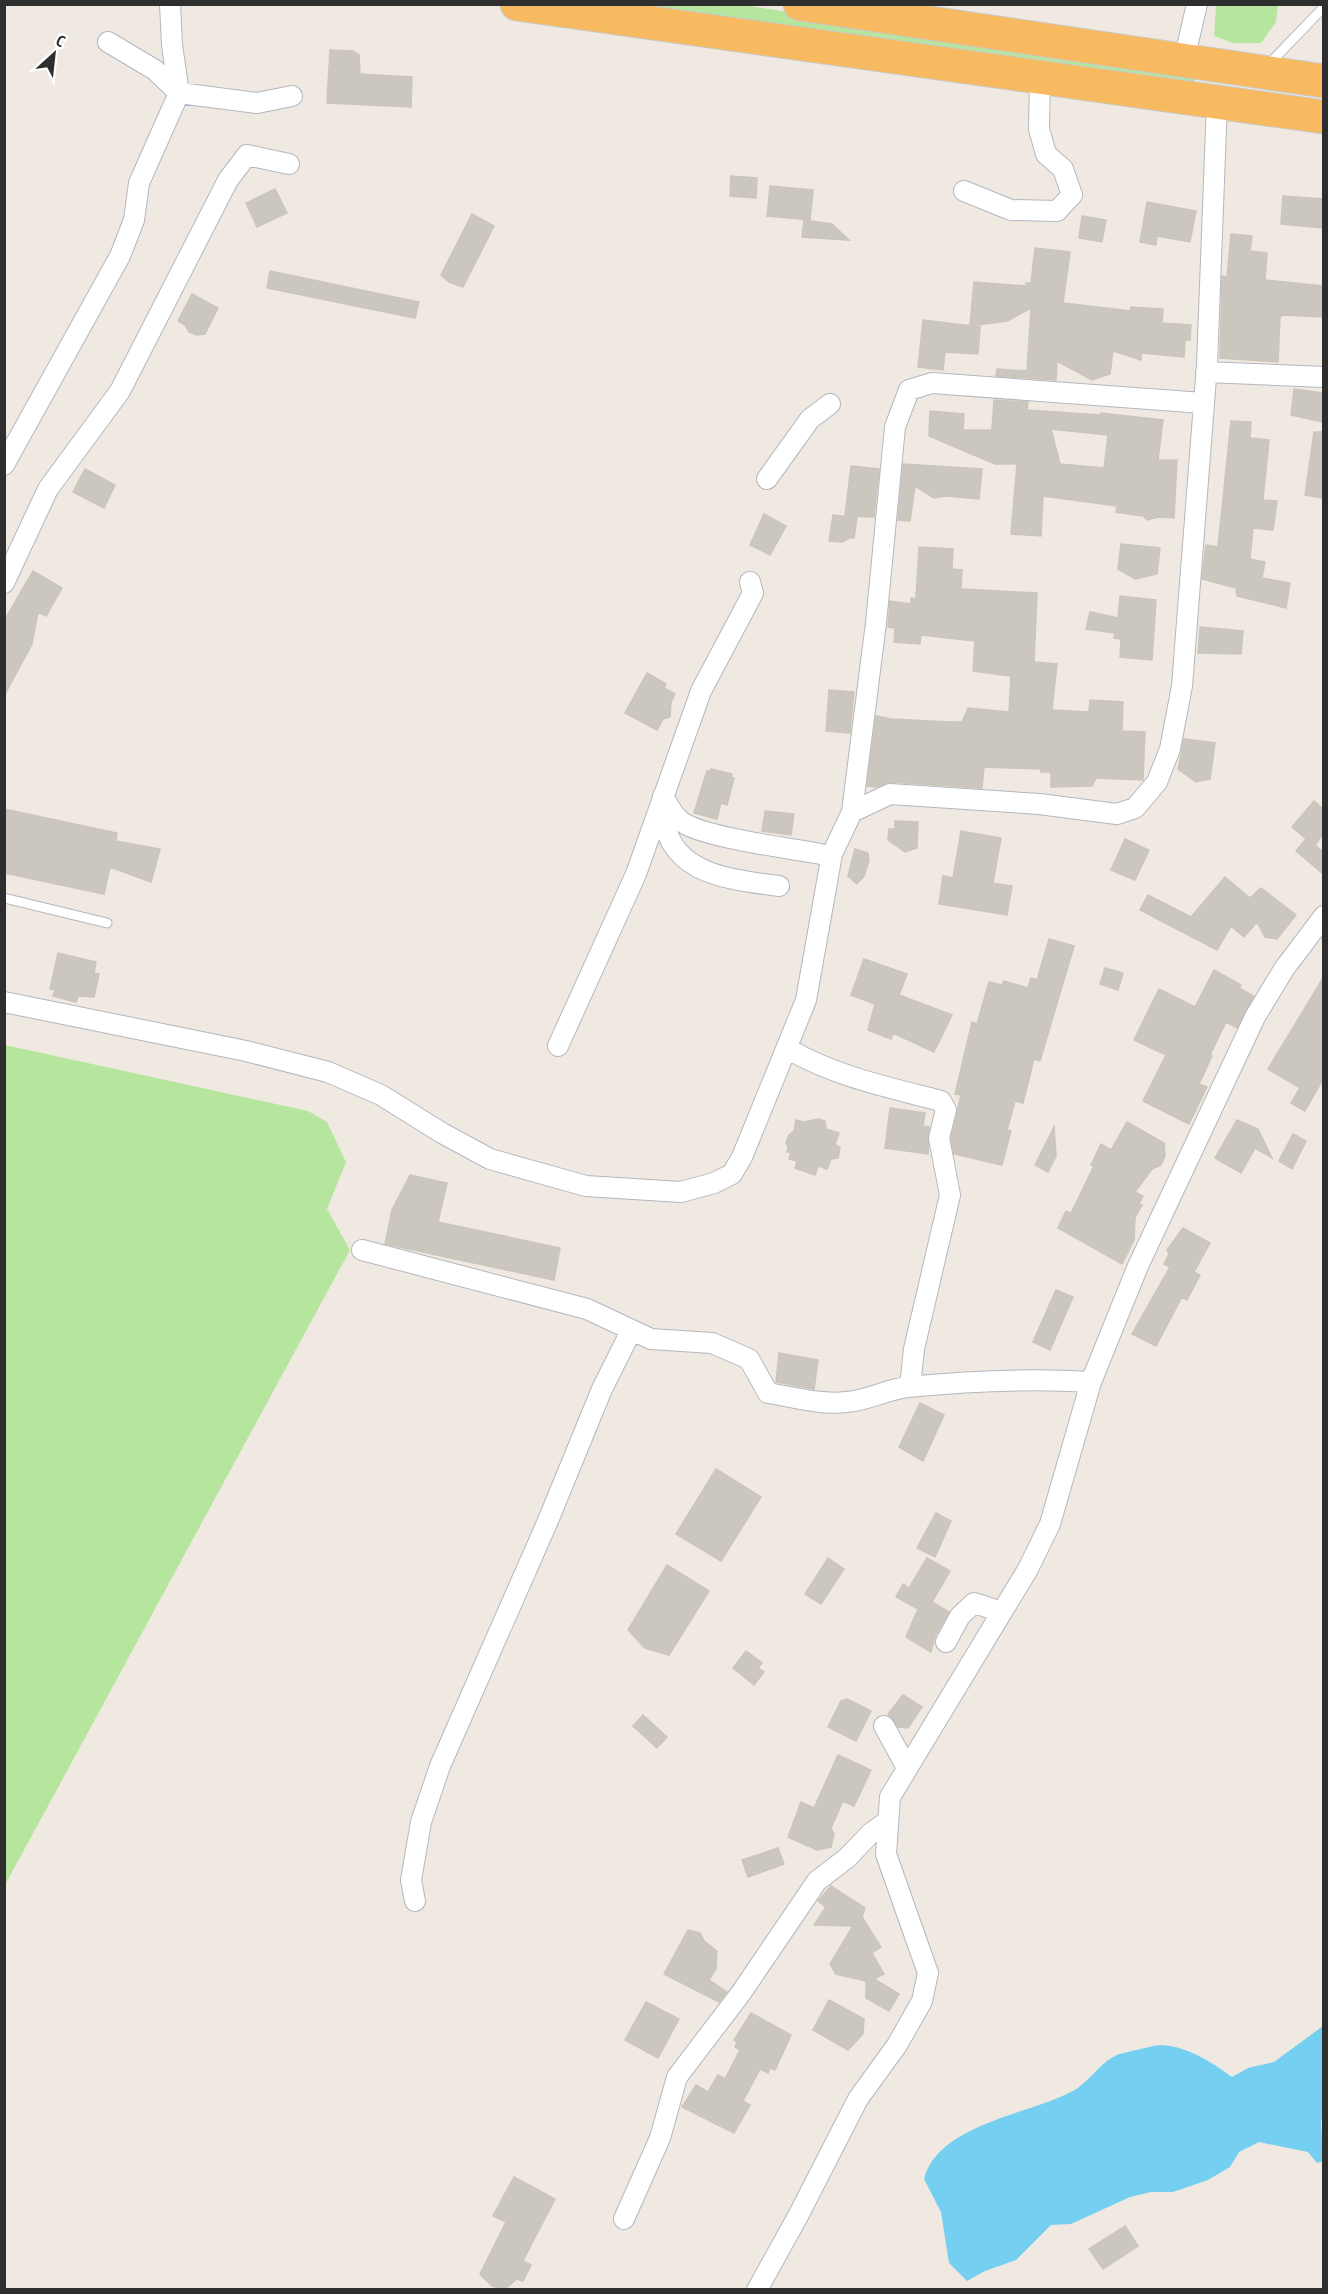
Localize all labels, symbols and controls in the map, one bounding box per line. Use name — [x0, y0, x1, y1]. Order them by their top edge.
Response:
north arrow — [24, 24, 84, 84]
text: С — [53, 30, 69, 52]

